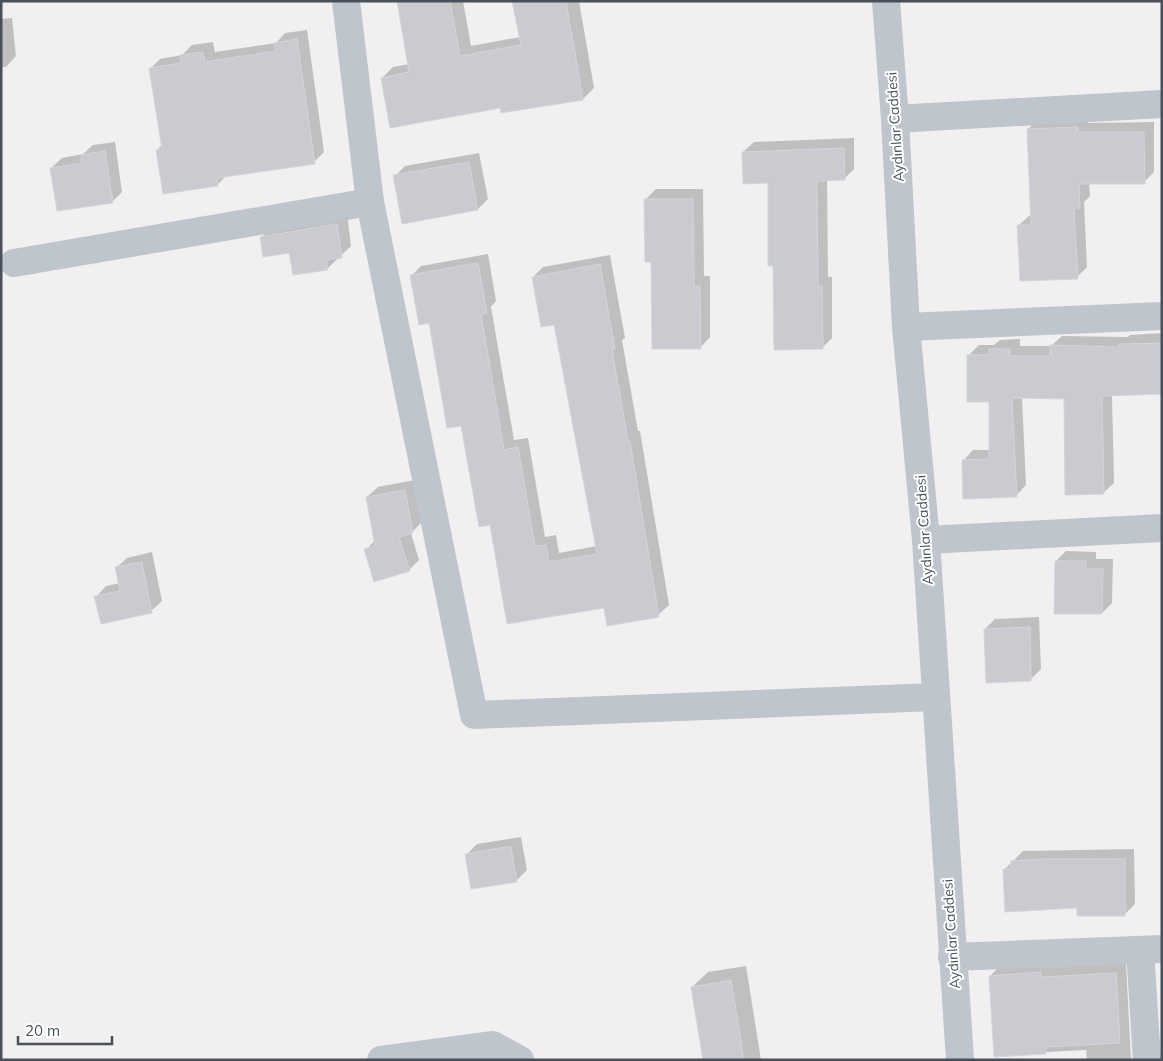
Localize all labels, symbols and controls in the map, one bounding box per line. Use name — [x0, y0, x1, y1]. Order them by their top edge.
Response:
street label: Aydınlar Caddesi — [882, 71, 908, 183]
street label: Aydınlar Caddesi — [911, 474, 937, 586]
street label: Aydınlar Caddesi — [938, 878, 964, 990]
scale bar — [18, 1014, 111, 1046]
text: 20 m — [25, 1021, 60, 1040]

